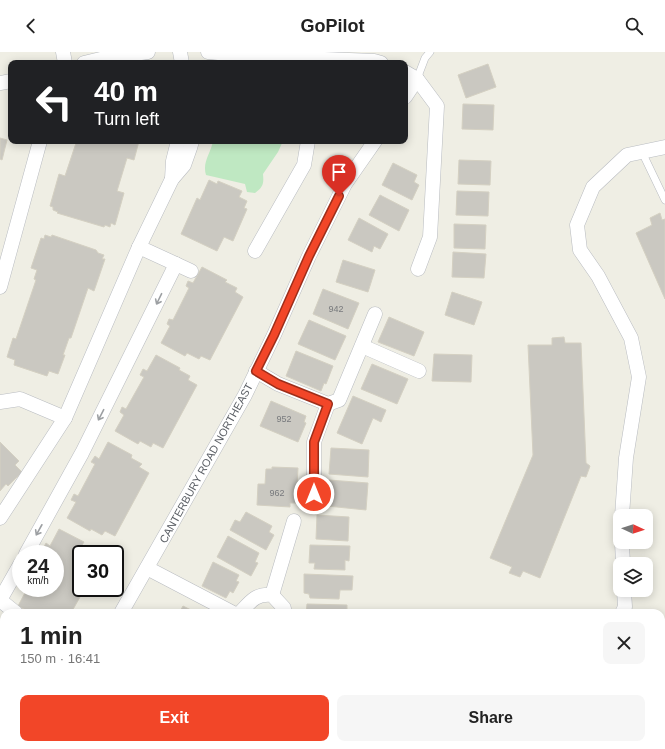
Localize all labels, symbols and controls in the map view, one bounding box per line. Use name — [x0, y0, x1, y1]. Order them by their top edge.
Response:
icon: back — [20, 15, 42, 37]
icon: search — [623, 15, 645, 37]
text: GoPilot — [301, 16, 365, 36]
icon: left — [28, 76, 80, 128]
text: 40 m — [94, 76, 158, 107]
text: Turn left — [94, 109, 159, 129]
pin — [322, 155, 356, 196]
icon: arrive — [328, 161, 350, 183]
one-way arrow — [155, 292, 162, 304]
house number: 942 — [328, 304, 344, 314]
street label: CANTERBURY ROAD NORTHEAST — [157, 381, 255, 545]
one-way arrow — [97, 409, 104, 421]
house number: 952 — [276, 414, 292, 424]
position arrow — [293, 473, 335, 515]
house number: 962 — [269, 488, 285, 498]
north arrow — [613, 509, 653, 549]
map controls — [613, 509, 653, 597]
one-way arrow — [35, 524, 43, 536]
speed limit sign: 30 — [72, 545, 124, 597]
text: 24 — [27, 555, 49, 577]
button: layers — [613, 557, 653, 597]
text: km/h — [27, 575, 49, 586]
text: 1 min — [20, 622, 83, 649]
button: close — [603, 622, 645, 664]
text: 150 m · 16:41 — [20, 651, 100, 666]
button: Exit — [20, 695, 329, 741]
button: Share — [337, 695, 645, 741]

